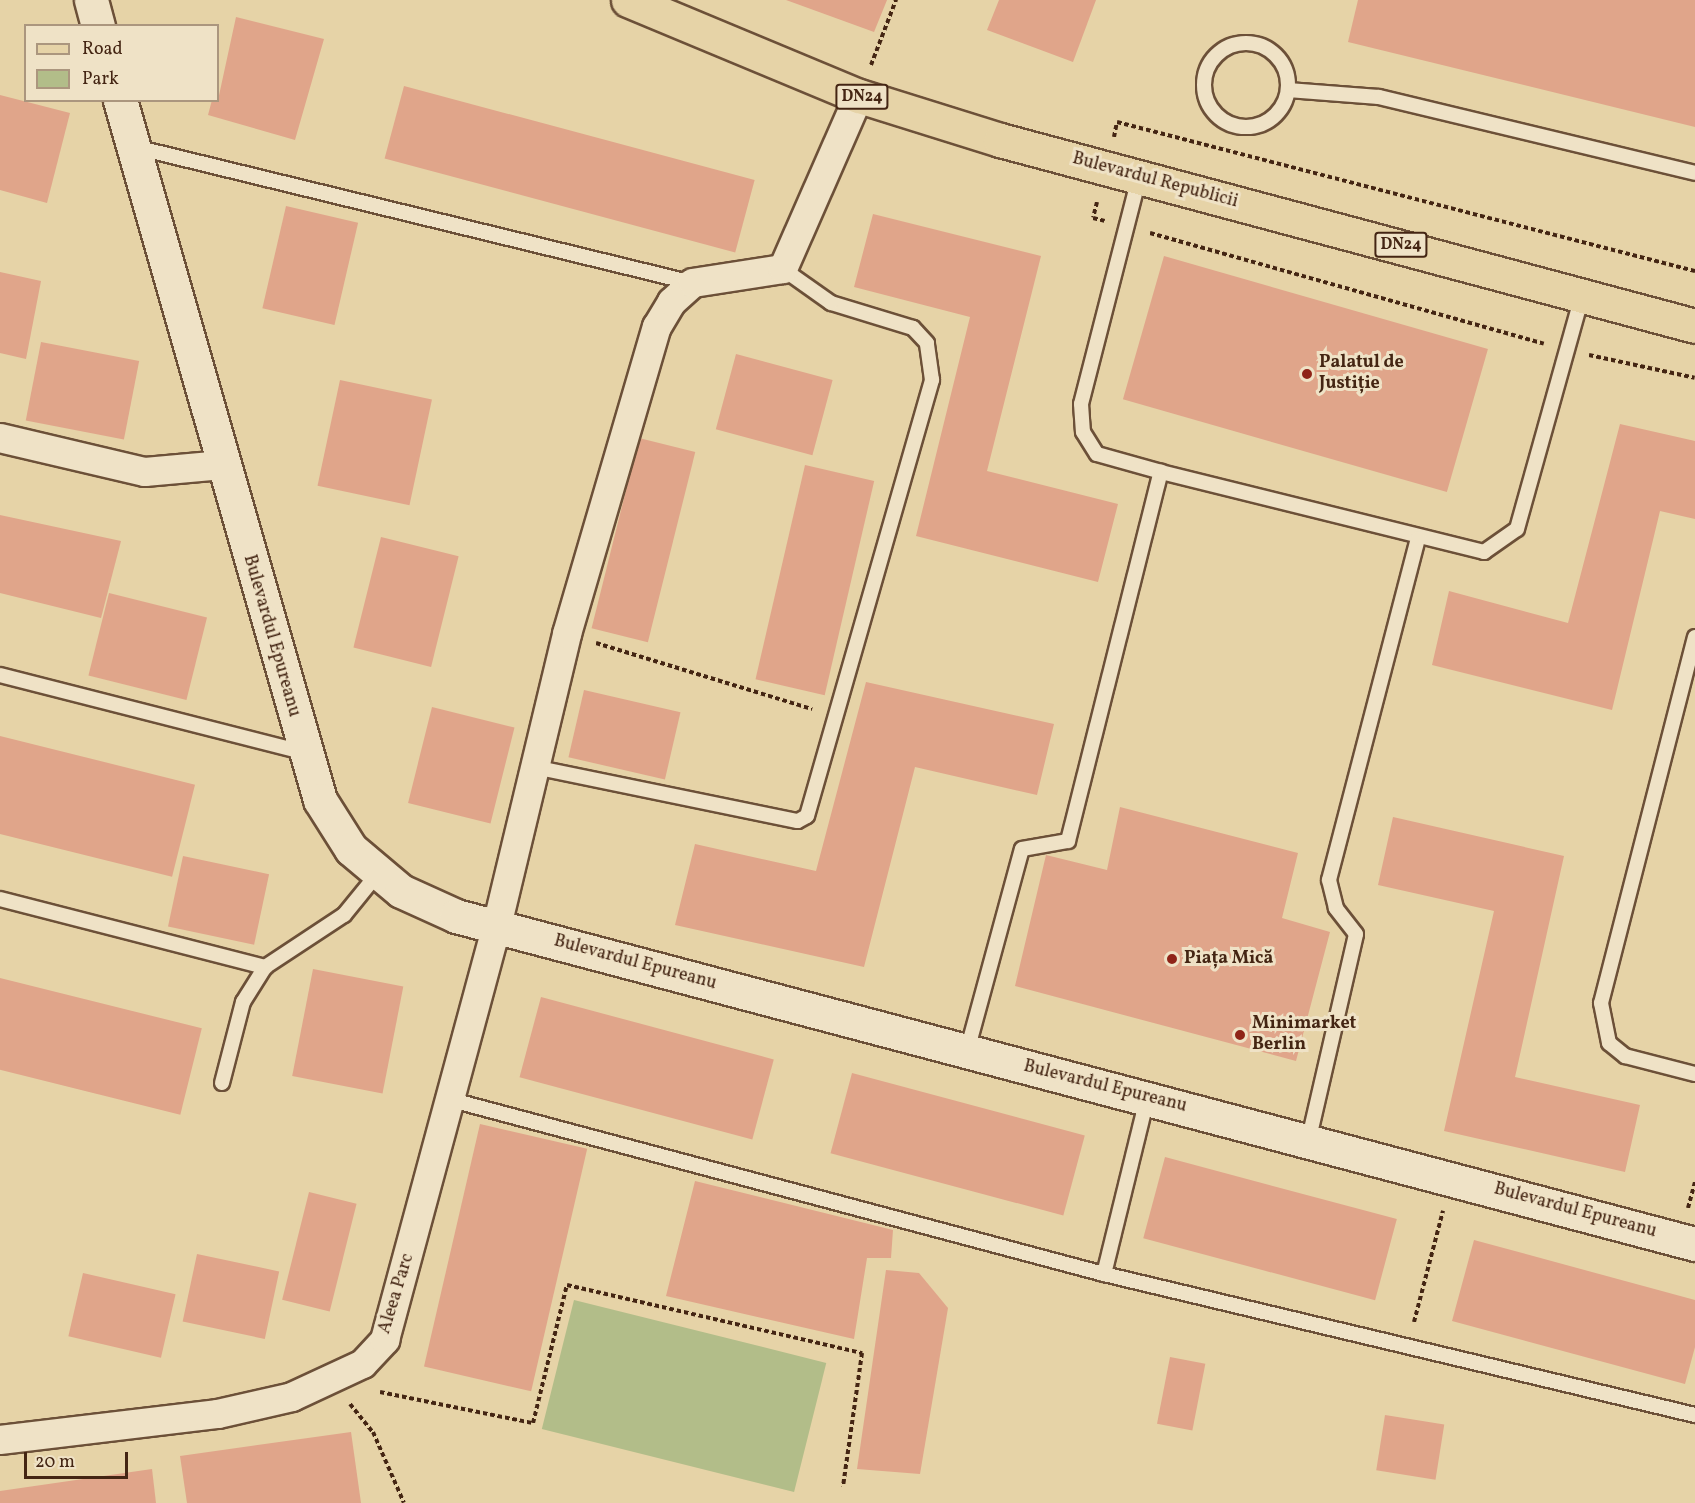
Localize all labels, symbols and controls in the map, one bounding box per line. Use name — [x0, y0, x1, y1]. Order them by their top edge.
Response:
legend — [24, 24, 219, 102]
text: Road — [82, 37, 123, 62]
text: Park — [82, 67, 119, 92]
road number: DN24 — [835, 84, 889, 110]
street label: Bulevardul Republicii — [1070, 148, 1240, 214]
road number: DN24 — [1374, 232, 1428, 258]
place label: Palatul de Justiție — [1319, 353, 1404, 395]
marker: Palatul de Justiție — [1300, 367, 1314, 381]
street label: Bulevardul Epureanu — [238, 552, 304, 720]
street label: Bulevardul Epureanu — [551, 931, 719, 995]
place label: Piața Mică — [1184, 948, 1273, 970]
marker: Piața Mică — [1165, 952, 1179, 966]
place label: Minimarket Berlin — [1252, 1014, 1356, 1056]
marker: Minimarket Berlin — [1233, 1028, 1247, 1042]
street label: Bulevardul Epureanu — [1021, 1056, 1189, 1118]
street label: Bulevardul Epureanu — [1491, 1179, 1659, 1243]
street label: Aleea Parc — [375, 1251, 419, 1337]
scale bar — [27, 1440, 130, 1478]
text: 20 m — [35, 1450, 75, 1475]

